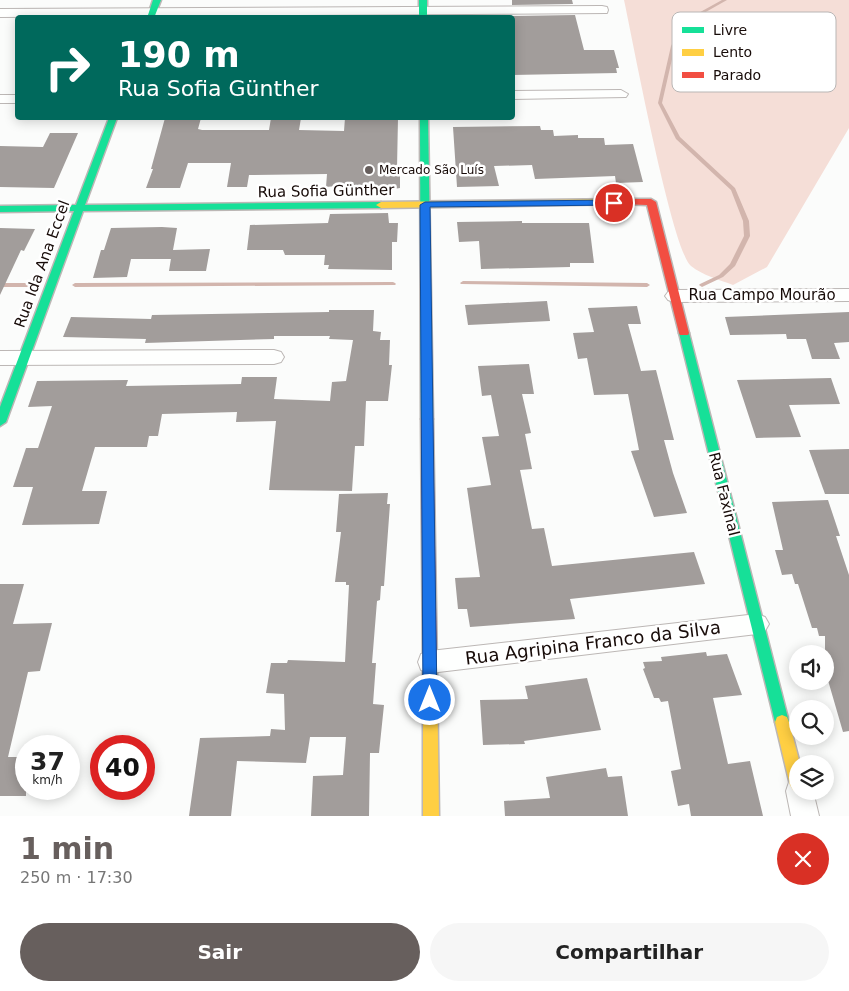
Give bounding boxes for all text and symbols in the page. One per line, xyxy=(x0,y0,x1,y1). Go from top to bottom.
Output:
legend xyxy=(672,12,836,92)
text: Livre xyxy=(713,22,747,38)
icon: right xyxy=(35,35,100,100)
text: 190 m xyxy=(118,35,240,75)
text: Lento xyxy=(713,44,752,60)
text: Parado xyxy=(713,67,761,83)
text: Rua Sofia Günther xyxy=(118,76,319,101)
place label: Mercado São Luís xyxy=(379,163,484,177)
marker: Mercado São Luís xyxy=(363,164,375,176)
street label: Rua Sofia Günther xyxy=(257,181,395,201)
pin xyxy=(593,182,635,224)
icon: arrive xyxy=(600,189,628,217)
street label: Rua Ida Ana Eccel xyxy=(11,198,73,330)
street label: Rua Campo Mourão xyxy=(688,286,836,304)
street label: Rua Faxinal xyxy=(705,450,743,538)
street label: Rua Agripina Franco da Silva xyxy=(464,616,722,669)
map controls xyxy=(789,645,834,800)
button: sound xyxy=(789,645,834,690)
position arrow xyxy=(403,673,455,725)
button: search xyxy=(789,700,834,745)
speed limit sign: 40 xyxy=(90,735,155,800)
text: 37 xyxy=(30,747,65,776)
button: layers xyxy=(789,755,834,800)
text: km/h xyxy=(32,773,63,787)
text: 1 min xyxy=(20,831,114,866)
button: close xyxy=(777,833,829,885)
text: 250 m · 17:30 xyxy=(20,868,133,887)
button: Sair xyxy=(20,923,420,981)
button: Compartilhar xyxy=(430,923,829,981)

